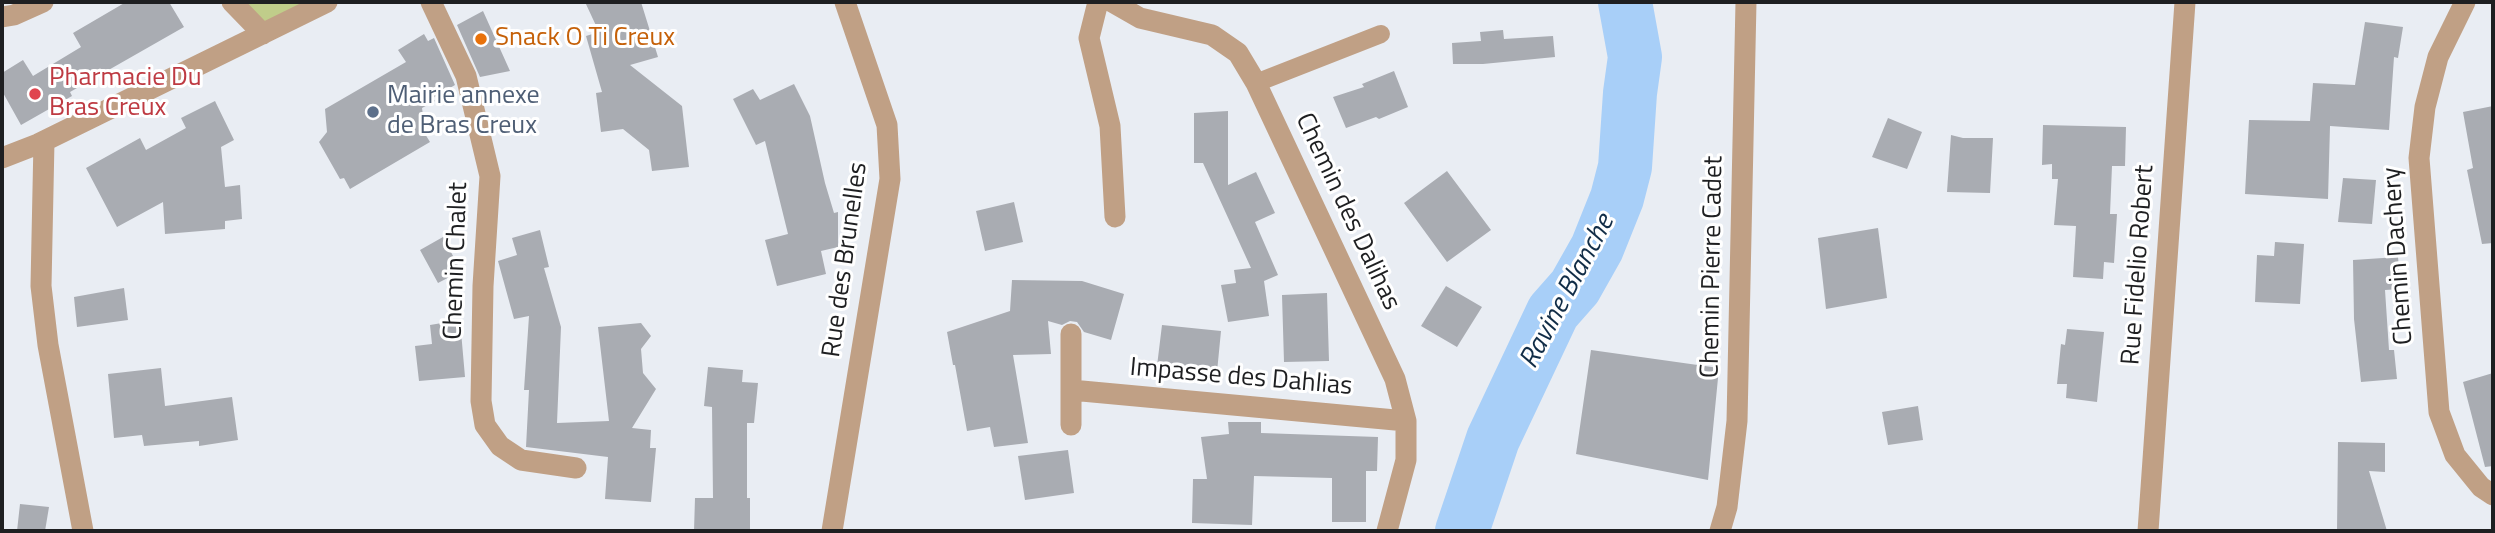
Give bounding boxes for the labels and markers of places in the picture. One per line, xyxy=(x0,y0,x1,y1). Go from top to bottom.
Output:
place label: Snack O Ti Creux xyxy=(495,23,675,55)
marker: Snack O Ti Creux xyxy=(473,31,489,47)
place label: Pharmacie Du Bras Creux xyxy=(49,63,202,124)
place label: Mairie annexe de Bras Creux xyxy=(387,81,540,142)
marker: Pharmacie Du Bras Creux xyxy=(27,86,43,102)
marker: Mairie annexe de Bras Creux xyxy=(365,104,381,120)

